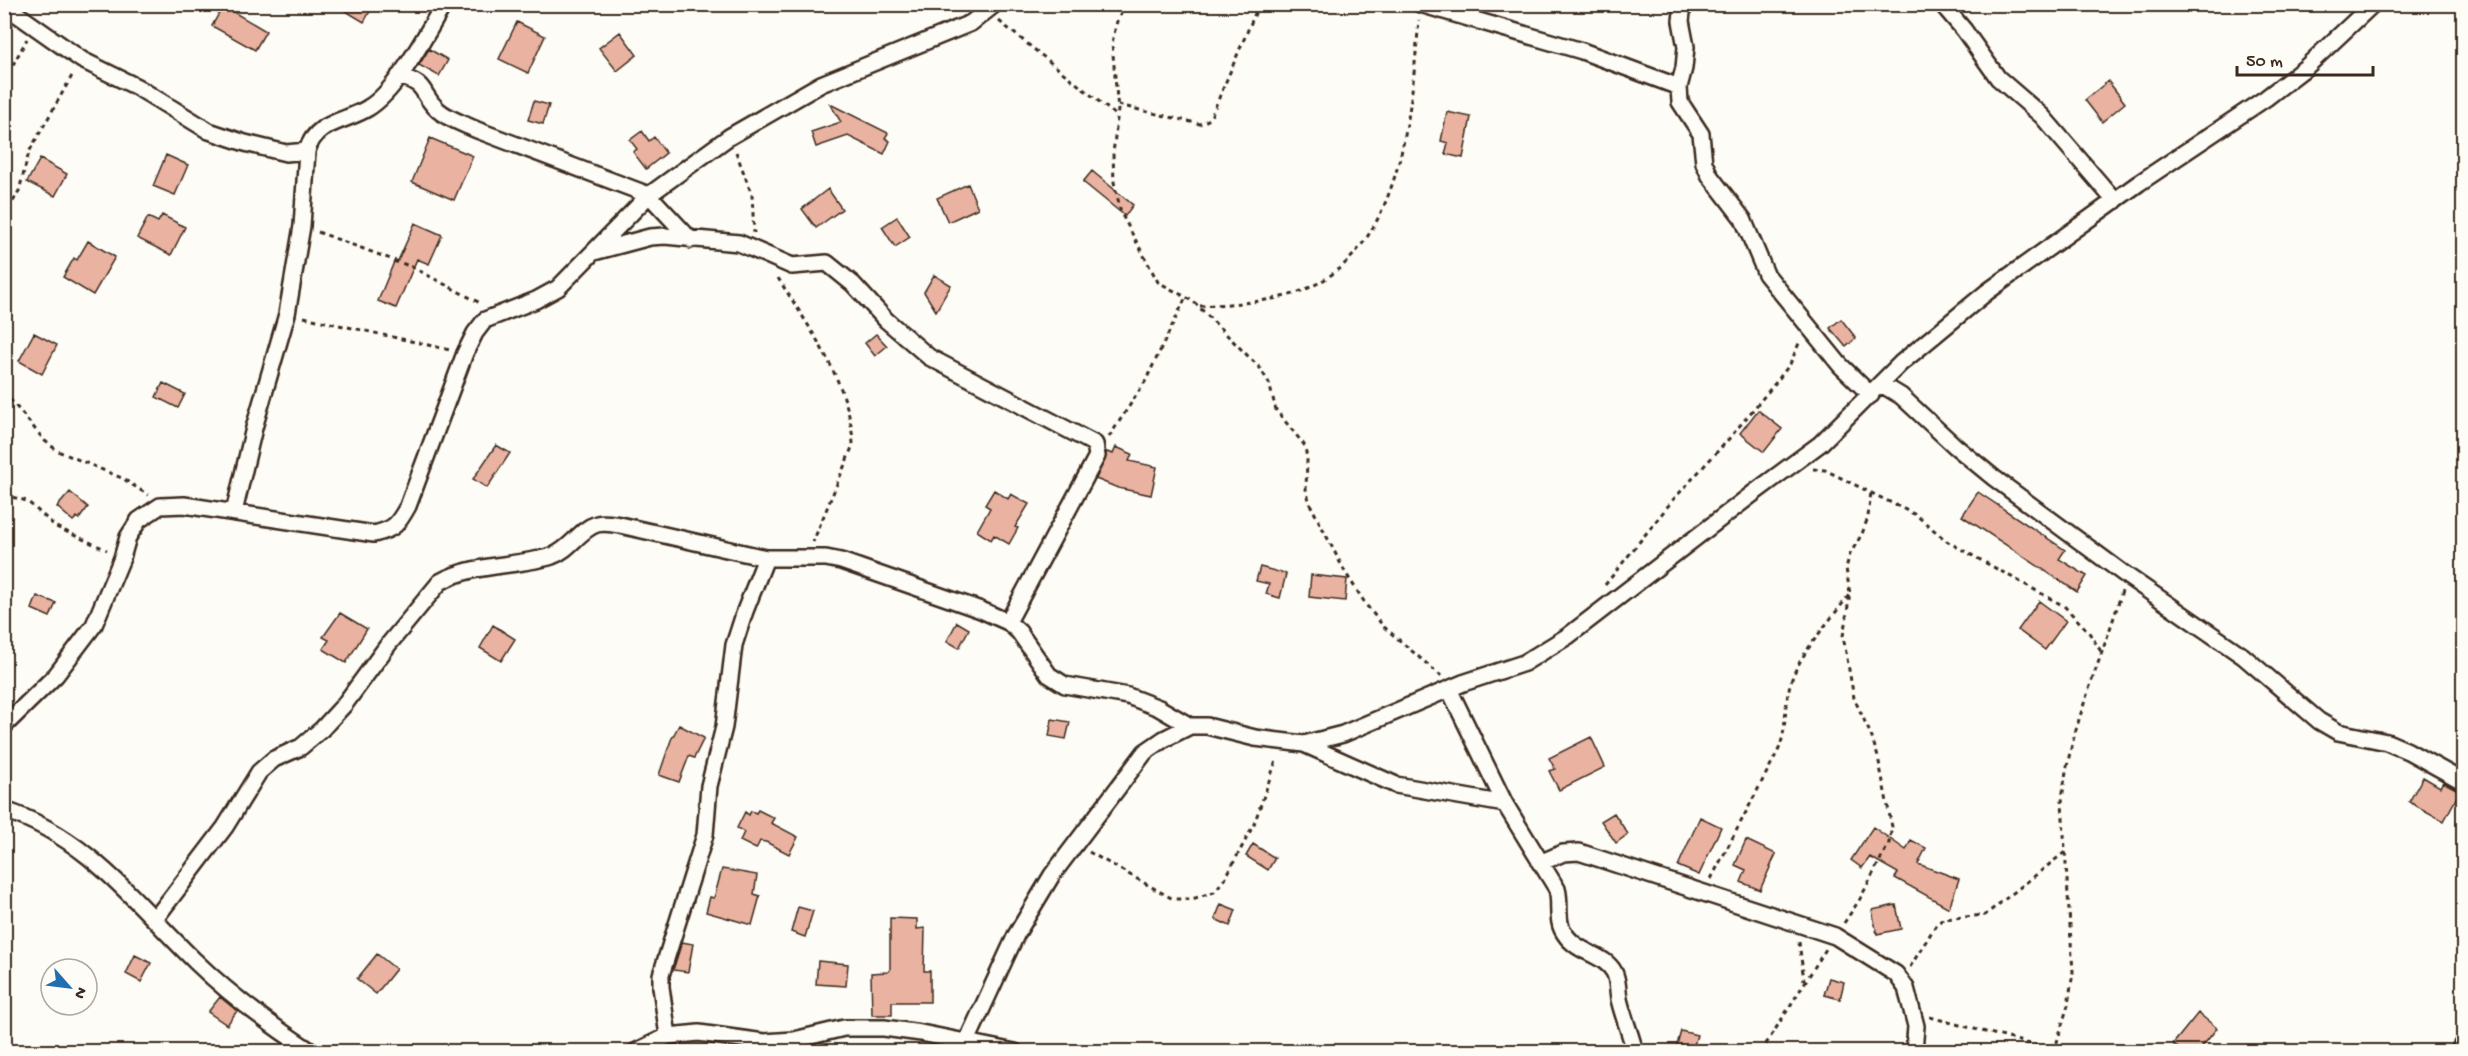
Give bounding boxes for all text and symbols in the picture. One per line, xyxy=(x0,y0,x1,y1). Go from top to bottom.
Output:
scale bar xyxy=(2237,39,2374,77)
text: 50 m xyxy=(2246,52,2283,73)
north arrow xyxy=(39,957,99,1017)
text: N xyxy=(68,983,90,1002)

